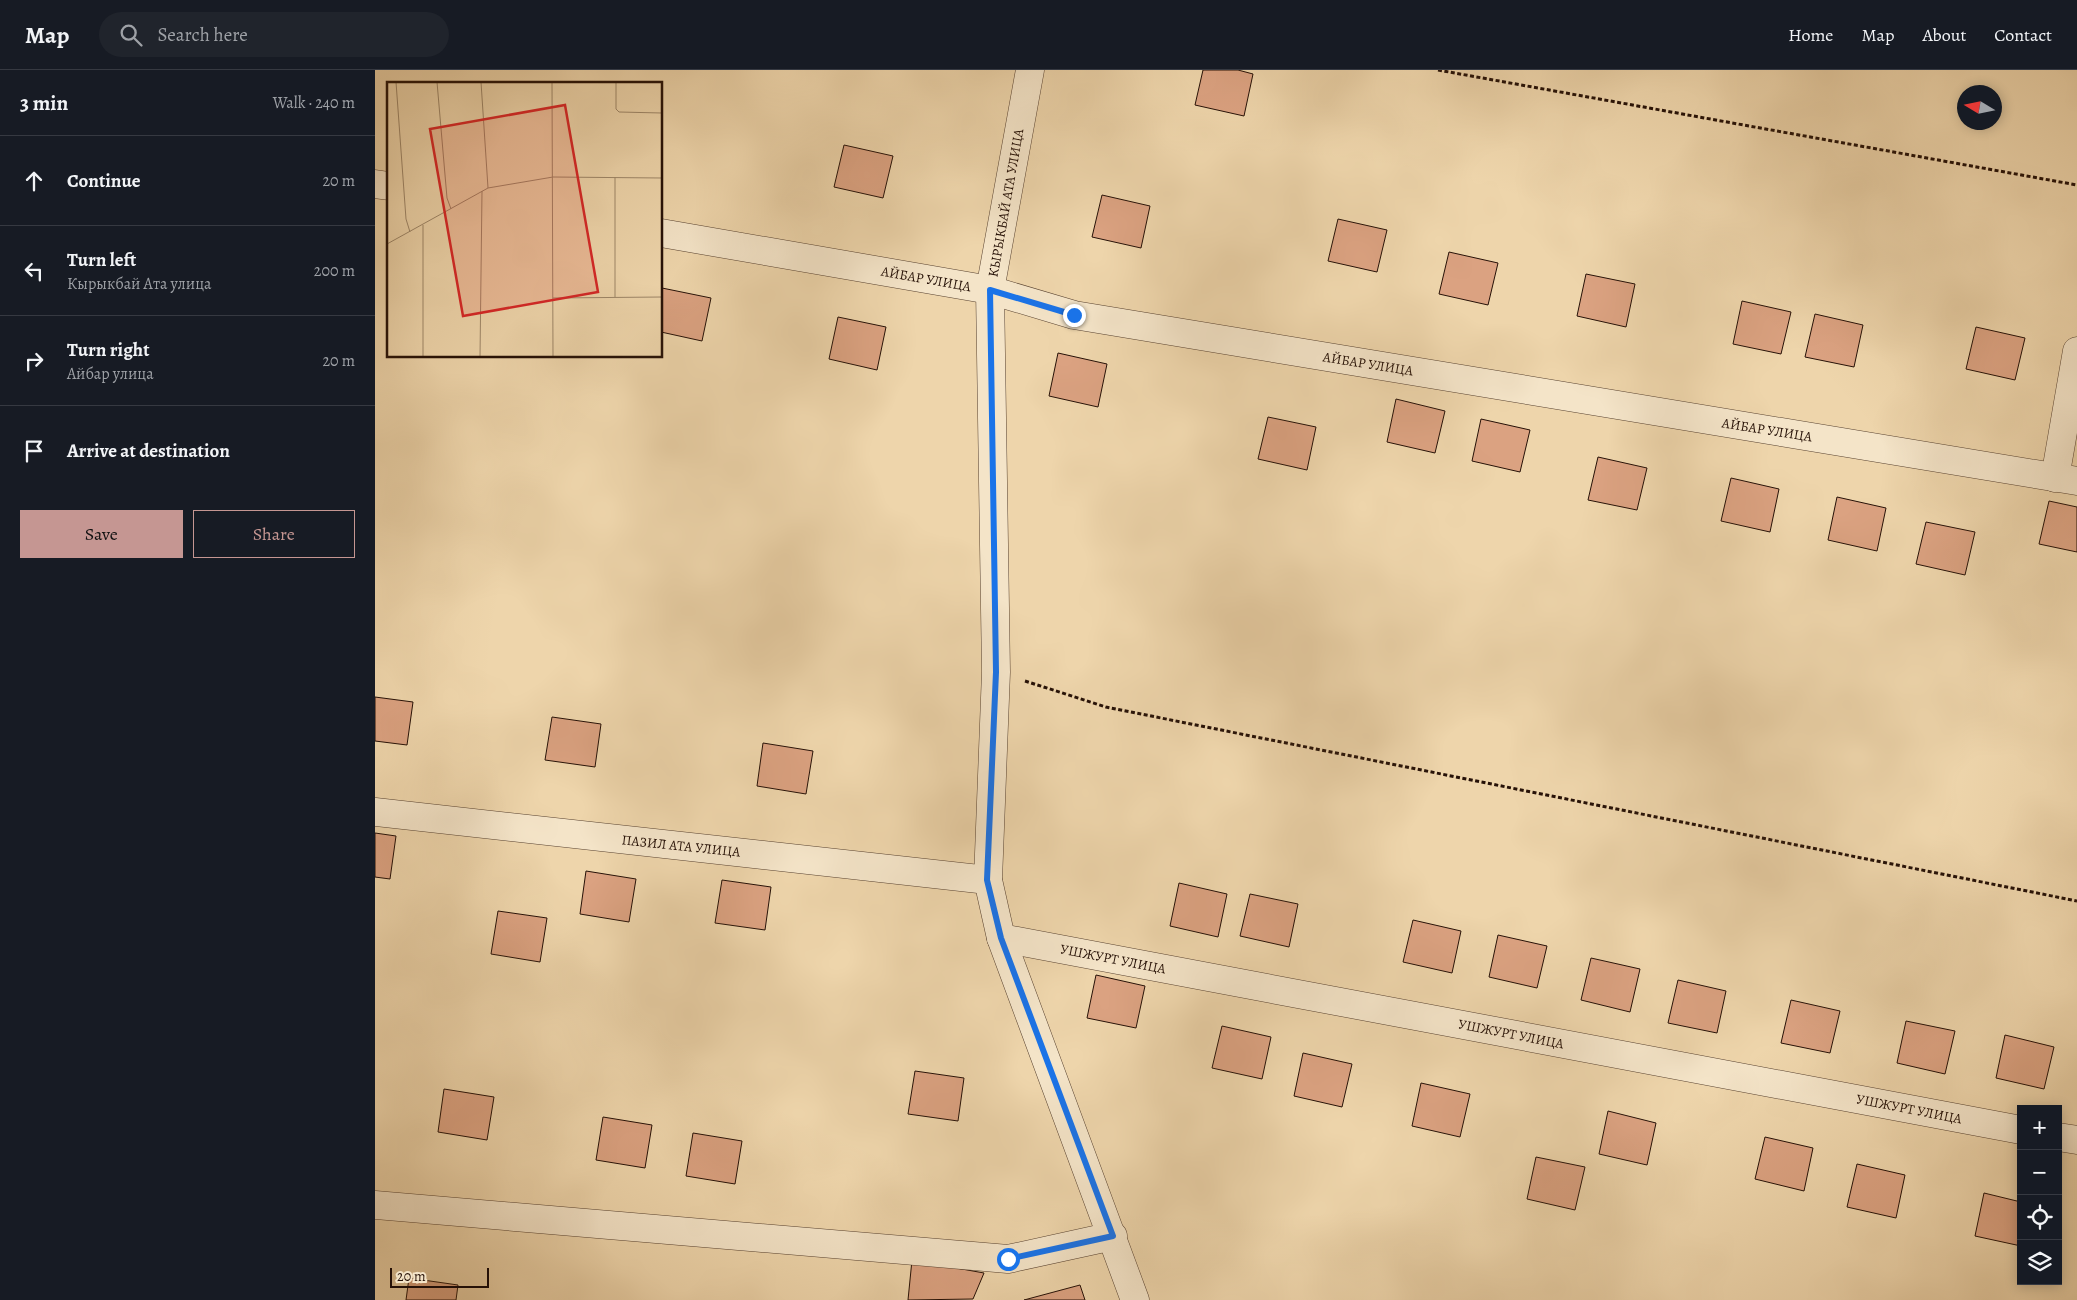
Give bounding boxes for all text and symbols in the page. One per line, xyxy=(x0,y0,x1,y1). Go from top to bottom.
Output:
search box xyxy=(99,12,449,57)
text: Map xyxy=(25,19,69,51)
icon: search xyxy=(117,21,145,49)
text: Search here xyxy=(157,22,248,48)
text: Home xyxy=(1788,23,1833,47)
text: Map xyxy=(1861,23,1894,47)
text: About xyxy=(1922,23,1966,47)
text: Contact xyxy=(1994,23,2052,47)
inset map xyxy=(387,82,663,358)
north arrow xyxy=(1957,85,2002,130)
text: 3 min xyxy=(20,89,68,117)
text: Walk · 240 m xyxy=(273,92,355,114)
street label: КЫРЫКБАЙ АТА УЛИЦА xyxy=(984,126,1029,279)
icon: ahead xyxy=(20,167,48,195)
text: Continue xyxy=(67,168,141,194)
text: 20 m xyxy=(322,170,355,192)
text: Turn left xyxy=(67,247,136,273)
icon: left xyxy=(20,257,48,285)
text: 200 m xyxy=(314,260,355,282)
street label: АЙБАР УЛИЦА xyxy=(879,262,973,296)
text: Кырыкбай Ата улица xyxy=(67,273,211,295)
route end xyxy=(1063,304,1086,327)
text: Turn right xyxy=(67,337,149,363)
icon: right xyxy=(20,347,48,375)
street label: АЙБАР УЛИЦА xyxy=(1321,347,1415,381)
text: 20 m xyxy=(322,350,355,372)
text: Айбар улица xyxy=(67,363,154,385)
street label: АЙБАР УЛИЦА xyxy=(1720,413,1814,447)
icon: arrive xyxy=(20,437,48,465)
text: Arrive at destination xyxy=(67,438,230,464)
button: Save xyxy=(20,510,183,558)
button: Share xyxy=(193,510,355,558)
street label: ПАЗИЛ АТА УЛИЦА xyxy=(621,830,742,862)
street label: УШЖУРТ УЛИЦА xyxy=(1059,939,1168,979)
street label: УШЖУРТ УЛИЦА xyxy=(1457,1014,1566,1054)
street label: УШЖУРТ УЛИЦА xyxy=(1855,1089,1964,1129)
map controls xyxy=(2017,1105,2062,1285)
button: + xyxy=(2017,1105,2062,1150)
button: − xyxy=(2017,1150,2062,1195)
button: locate xyxy=(2017,1195,2062,1240)
button: layers xyxy=(2017,1240,2062,1285)
route start xyxy=(997,1248,1020,1271)
scale bar xyxy=(390,1265,489,1288)
text: 20 m xyxy=(397,1267,426,1286)

